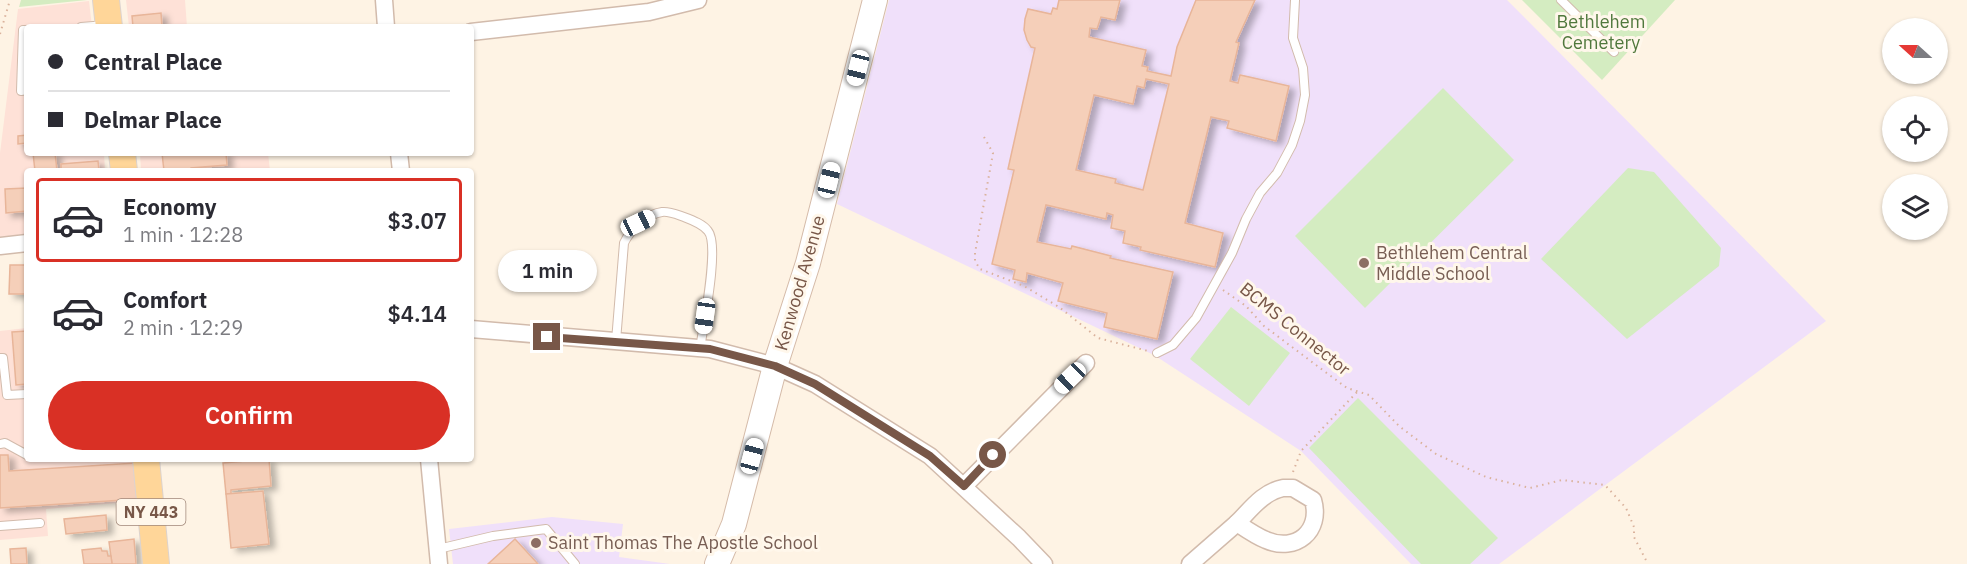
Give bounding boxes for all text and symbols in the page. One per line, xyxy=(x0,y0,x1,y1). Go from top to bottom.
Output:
park label: Bethlehem Cemetery xyxy=(1557,10,1645,54)
north arrow xyxy=(1882,18,1948,84)
map controls xyxy=(1882,18,1948,240)
text: Central Place xyxy=(84,47,222,76)
car xyxy=(845,48,871,88)
button: locate xyxy=(1882,96,1948,162)
text: Delmar Place xyxy=(84,105,222,134)
car xyxy=(816,160,842,200)
button: layers xyxy=(1882,174,1948,240)
text: Economy xyxy=(123,192,217,221)
icon: car xyxy=(51,193,105,247)
text: $3.07 xyxy=(388,206,447,235)
car xyxy=(618,207,658,239)
street label: Kenwood Avenue xyxy=(769,212,830,353)
text: 1 min · 12:28 xyxy=(123,221,243,248)
place label: Bethlehem Central Middle School xyxy=(1376,241,1528,285)
callout: 1 min xyxy=(498,250,596,292)
marker: Bethlehem Central Middle School xyxy=(1357,256,1371,270)
text: 1 min xyxy=(522,257,573,284)
street label: BCMS Connector xyxy=(1235,277,1356,381)
text: Comfort xyxy=(123,285,207,314)
icon: car xyxy=(51,286,105,340)
car xyxy=(694,297,716,335)
text: $4.14 xyxy=(388,299,447,328)
text: 2 min · 12:29 xyxy=(123,314,243,341)
route end xyxy=(533,323,560,350)
car xyxy=(1051,359,1089,397)
button: Confirm xyxy=(48,381,450,450)
car xyxy=(739,436,765,476)
route start xyxy=(979,441,1006,468)
road number: NY 443 xyxy=(116,499,186,525)
place label: Saint Thomas The Apostle School xyxy=(548,531,818,554)
marker: Saint Thomas The Apostle School xyxy=(529,536,543,550)

